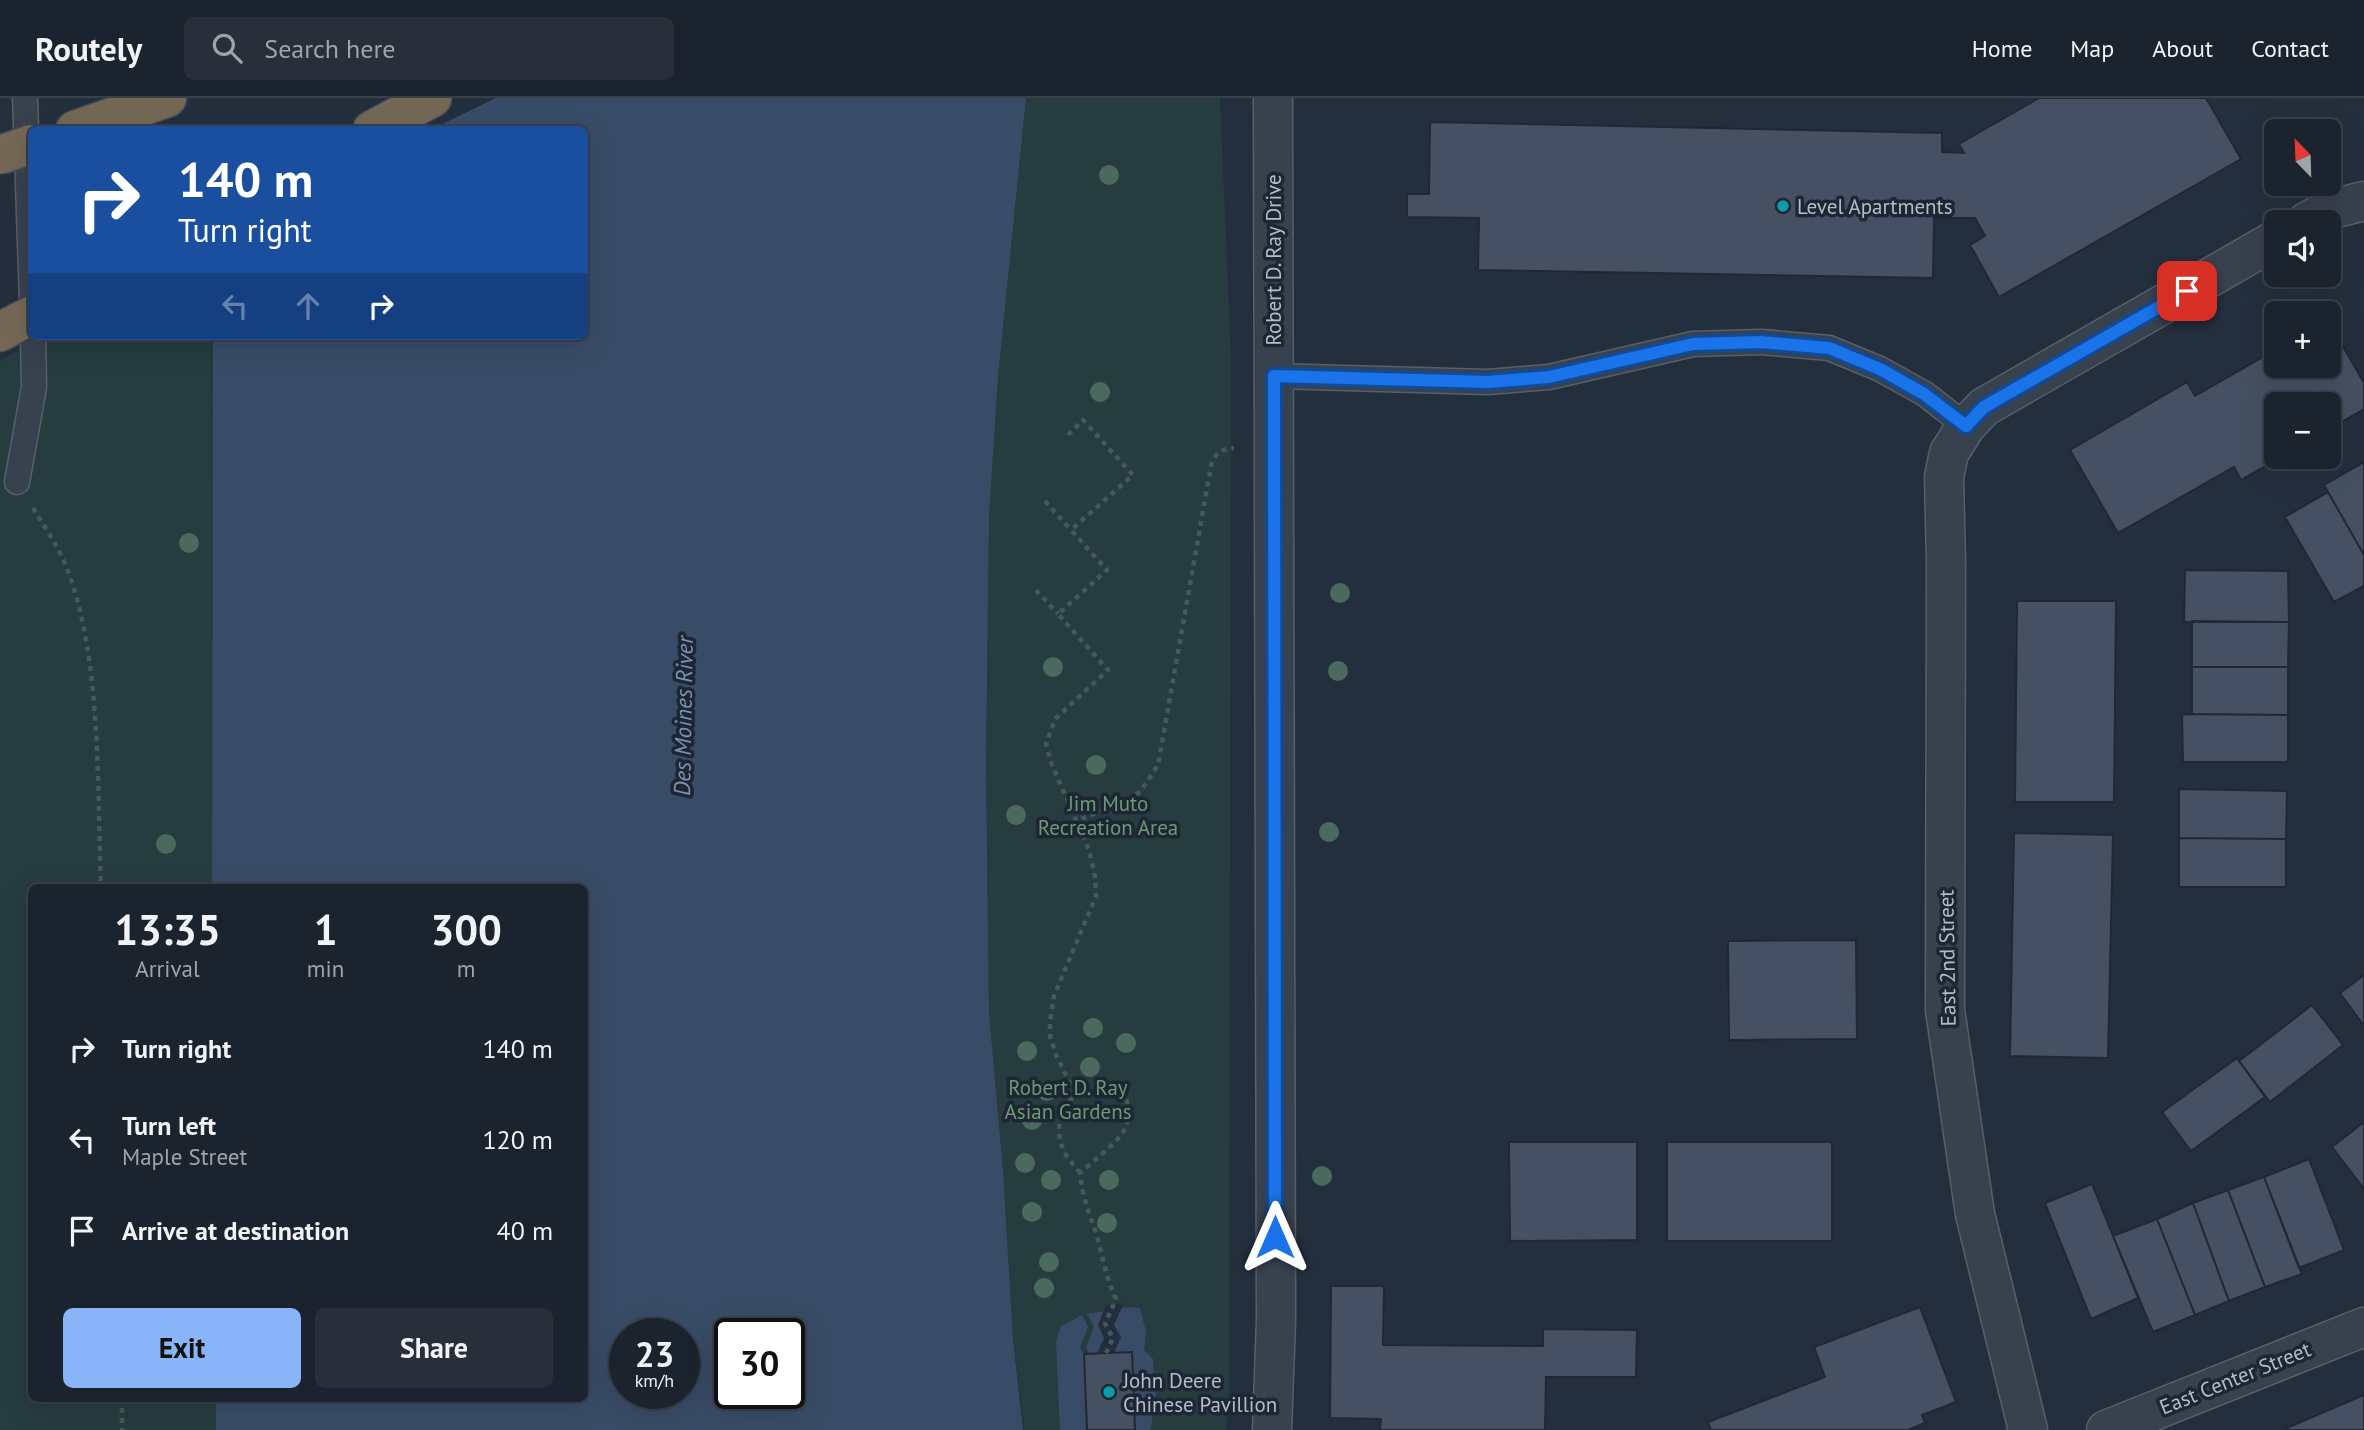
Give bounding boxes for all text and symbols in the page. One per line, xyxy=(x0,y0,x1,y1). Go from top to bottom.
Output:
search box xyxy=(184,17,674,80)
text: Routely xyxy=(35,27,142,70)
icon: search xyxy=(208,29,246,67)
text: Search here xyxy=(264,32,395,65)
text: Home xyxy=(1972,33,2032,64)
text: Map xyxy=(2070,33,2114,64)
text: About xyxy=(2152,33,2213,64)
text: Contact xyxy=(2251,33,2329,64)
north arrow xyxy=(2264,119,2342,196)
map controls xyxy=(2264,119,2341,469)
text: 140 m xyxy=(178,147,313,211)
icon: right xyxy=(63,154,154,245)
street label: Robert D. Ray Drive xyxy=(1260,174,1287,346)
place label: Level Apartments xyxy=(1797,193,1953,220)
marker: Level Apartments xyxy=(1775,198,1791,214)
text: Turn right xyxy=(178,209,312,251)
button: sound xyxy=(2264,210,2341,287)
pin xyxy=(2157,261,2217,321)
icon: arrive xyxy=(2168,272,2206,310)
icon: left xyxy=(216,287,254,325)
icon: ahead xyxy=(289,287,327,325)
icon: right xyxy=(362,287,400,325)
button: + xyxy=(2264,301,2341,378)
button: − xyxy=(2264,392,2341,469)
water label: Des Moines River xyxy=(667,634,699,796)
park label: Jim Muto Recreation Area xyxy=(1038,790,1178,841)
street label: East 2nd Street xyxy=(1932,889,1962,1027)
text: 13:35 xyxy=(114,902,221,957)
text: 1 xyxy=(314,902,337,957)
text: 300 xyxy=(430,902,502,957)
text: Arrival xyxy=(135,954,200,983)
text: min xyxy=(307,954,344,983)
text: m xyxy=(457,954,475,983)
icon: right xyxy=(63,1030,101,1068)
text: Turn right xyxy=(122,1032,231,1065)
text: 140 m xyxy=(482,1032,553,1065)
park label: Robert D. Ray Asian Gardens xyxy=(1005,1074,1131,1125)
text: Turn left xyxy=(122,1109,216,1142)
icon: left xyxy=(63,1121,101,1159)
text: 120 m xyxy=(482,1123,553,1156)
text: Maple Street xyxy=(122,1142,247,1171)
position arrow xyxy=(1238,1200,1312,1274)
icon: arrive xyxy=(63,1212,101,1250)
text: Arrive at destination xyxy=(122,1214,349,1247)
text: 40 m xyxy=(497,1214,553,1247)
button: Exit xyxy=(63,1308,301,1388)
button: Share xyxy=(315,1308,553,1388)
speed limit sign: 30 xyxy=(714,1318,805,1409)
text: 23 xyxy=(635,1331,674,1377)
street label: East Center Street xyxy=(2155,1335,2315,1421)
place label: John Deere Chinese Pavillion xyxy=(1122,1367,1277,1418)
text: km/h xyxy=(635,1369,674,1392)
marker: John Deere Chinese Pavillion xyxy=(1101,1384,1117,1400)

